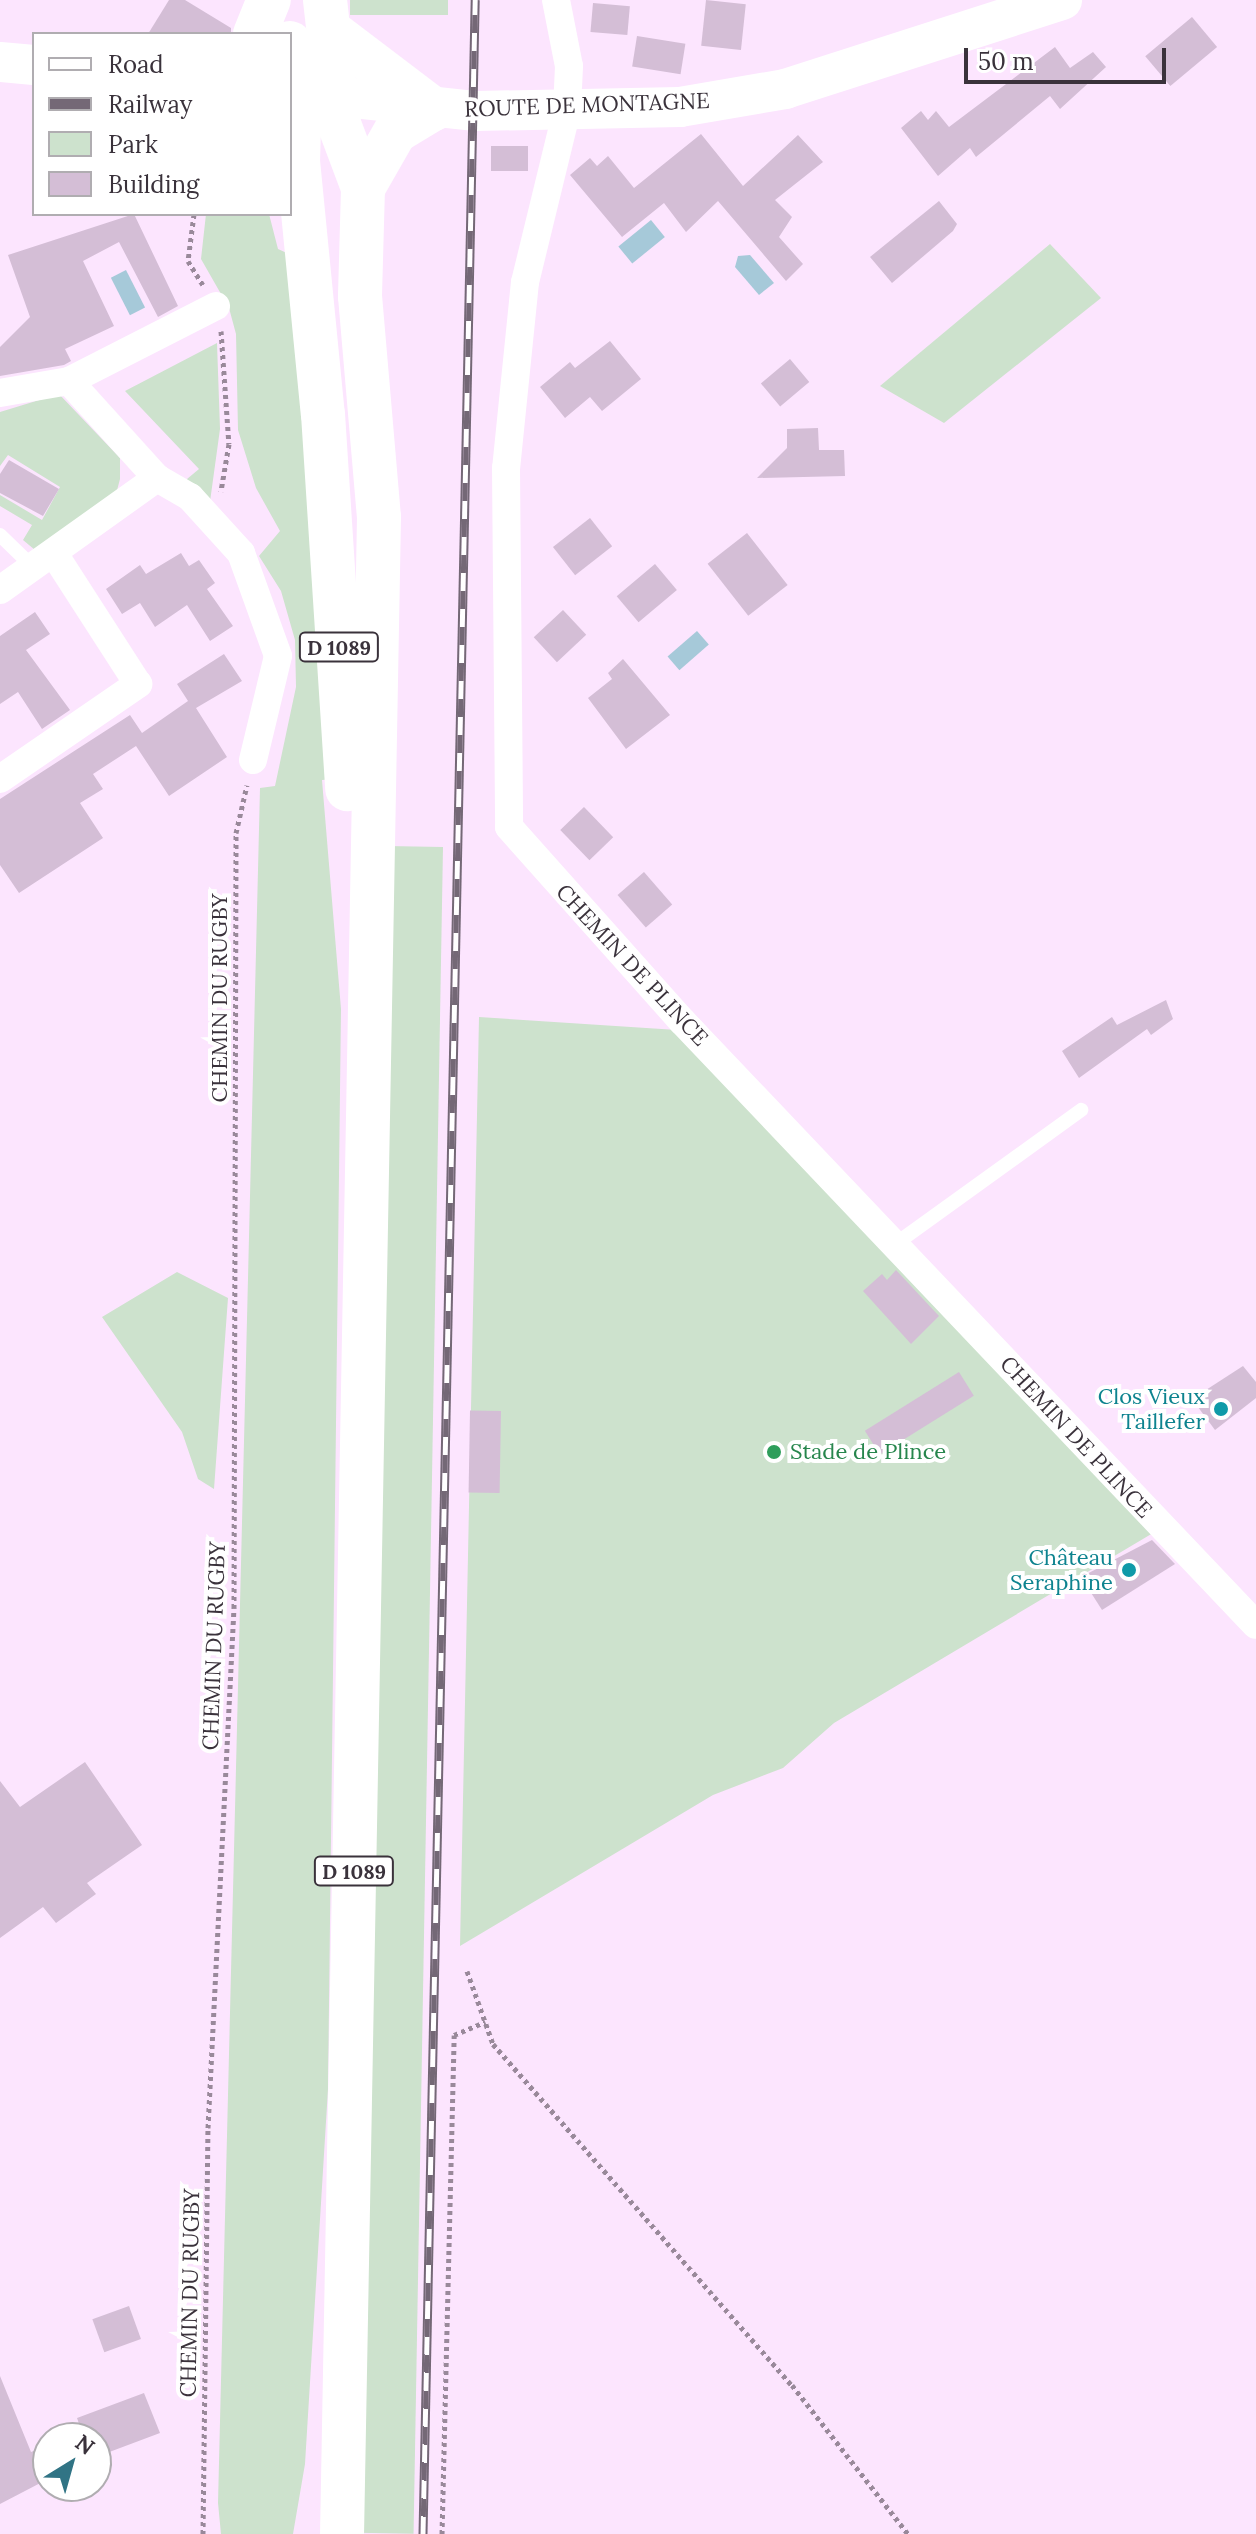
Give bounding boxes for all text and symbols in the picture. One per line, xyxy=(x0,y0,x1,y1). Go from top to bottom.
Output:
legend xyxy=(32,32,292,216)
scale bar xyxy=(968,32,1170,82)
text: 50 m xyxy=(978,46,1034,77)
text: Road xyxy=(108,49,164,80)
street label: ROUTE DE MONTAGNE xyxy=(464,88,710,122)
text: Railway xyxy=(108,89,192,120)
text: Park xyxy=(108,129,158,160)
text: Building xyxy=(108,169,199,200)
road number: D 1089 xyxy=(297,631,381,663)
street label: CHEMIN DE PLINCE xyxy=(550,879,714,1051)
street label: CHEMIN DU RUGBY xyxy=(207,894,233,1102)
street label: CHEMIN DE PLINCE xyxy=(994,1351,1158,1523)
place label: Clos Vieux Taillefer xyxy=(1098,1383,1205,1434)
marker: Clos Vieux Taillefer xyxy=(1212,1400,1230,1418)
place label: Stade de Plince xyxy=(790,1439,946,1465)
marker: Stade de Plince xyxy=(765,1443,783,1461)
street label: CHEMIN DU RUGBY xyxy=(197,1541,231,1751)
place label: Château Seraphine xyxy=(1010,1544,1113,1596)
marker: Château Seraphine xyxy=(1120,1561,1138,1579)
road number: D 1089 xyxy=(312,1855,396,1887)
street label: CHEMIN DU RUGBY xyxy=(175,2188,205,2398)
north arrow xyxy=(32,2422,112,2502)
text: N xyxy=(70,2428,100,2461)

